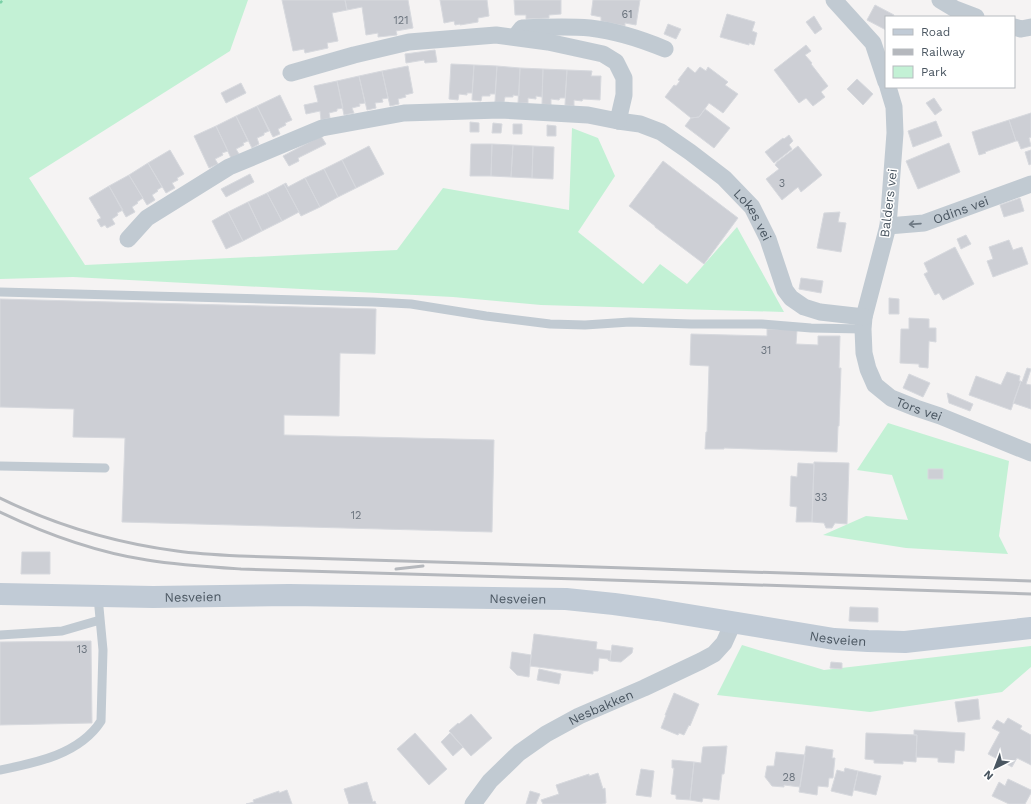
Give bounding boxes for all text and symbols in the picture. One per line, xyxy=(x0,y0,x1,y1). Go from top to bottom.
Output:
house number: 61 xyxy=(622,8,632,21)
house number: 121 xyxy=(394,14,409,27)
legend xyxy=(885,16,1015,88)
text: Road xyxy=(921,25,950,39)
text: Railway xyxy=(921,45,966,59)
text: Park xyxy=(921,65,947,79)
street label: Balders vei xyxy=(877,168,900,238)
house number: 3 xyxy=(779,177,785,190)
street label: Lokes vei xyxy=(731,186,775,243)
street label: Odins vei xyxy=(931,193,991,227)
one-way arrow xyxy=(909,220,922,227)
house number: 31 xyxy=(761,344,771,357)
street label: Tors vei xyxy=(894,394,944,424)
house number: 33 xyxy=(815,491,827,504)
house number: 12 xyxy=(351,509,361,522)
street label: Nesveien xyxy=(164,589,222,605)
street label: Nesveien xyxy=(489,591,547,607)
street label: Nesveien xyxy=(808,628,867,649)
house number: 13 xyxy=(77,643,87,656)
street label: Nesbakken xyxy=(566,687,636,728)
north arrow xyxy=(975,748,1015,788)
text: N xyxy=(981,768,996,783)
house number: 28 xyxy=(782,771,796,784)

